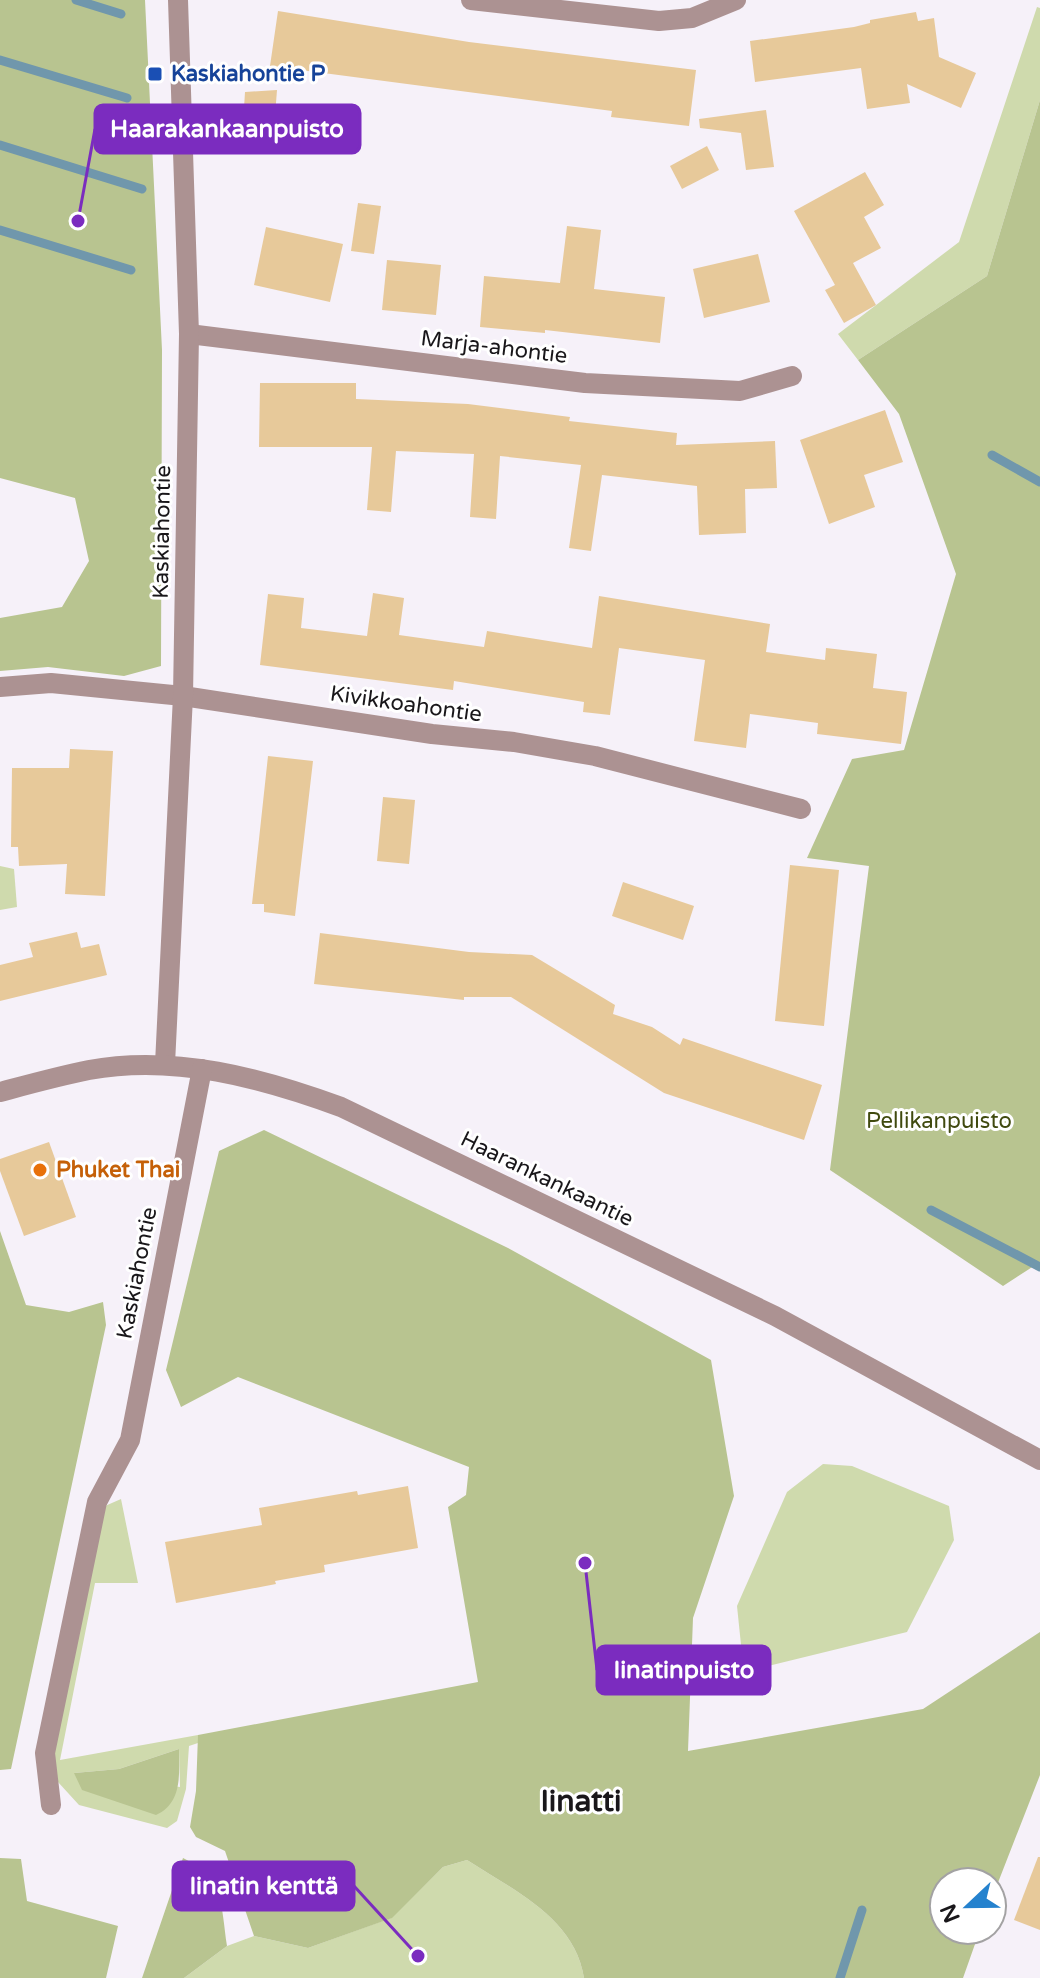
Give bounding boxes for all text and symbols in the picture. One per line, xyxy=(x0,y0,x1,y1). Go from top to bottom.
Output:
place label: Kaskiahontie P xyxy=(171,61,325,87)
marker: Kaskiahontie P xyxy=(146,65,164,83)
callout: Haarakankaanpuisto xyxy=(95,105,360,153)
text: Haarakankaanpuisto xyxy=(110,115,344,144)
street label: Marja-ahontie xyxy=(419,325,569,369)
street label: Kaskiahontie xyxy=(148,465,176,599)
street label: Kivikkoahontie xyxy=(328,680,484,728)
park label: Pellikanpuisto xyxy=(866,1108,1012,1134)
street label: Haarankankaantie xyxy=(456,1126,638,1232)
place label: Phuket Thai xyxy=(56,1157,180,1183)
marker: Phuket Thai xyxy=(31,1161,49,1179)
street label: Kaskiahontie xyxy=(111,1205,163,1341)
callout: Iinatinpuisto xyxy=(597,1646,770,1694)
text: Iinatinpuisto xyxy=(614,1656,754,1685)
district label: Iinatti xyxy=(541,1783,621,1820)
callout: Iinatin kenttä xyxy=(173,1862,354,1910)
north arrow xyxy=(928,1866,1008,1946)
text: Iinatin kenttä xyxy=(190,1872,339,1901)
text: N xyxy=(935,1900,966,1926)

